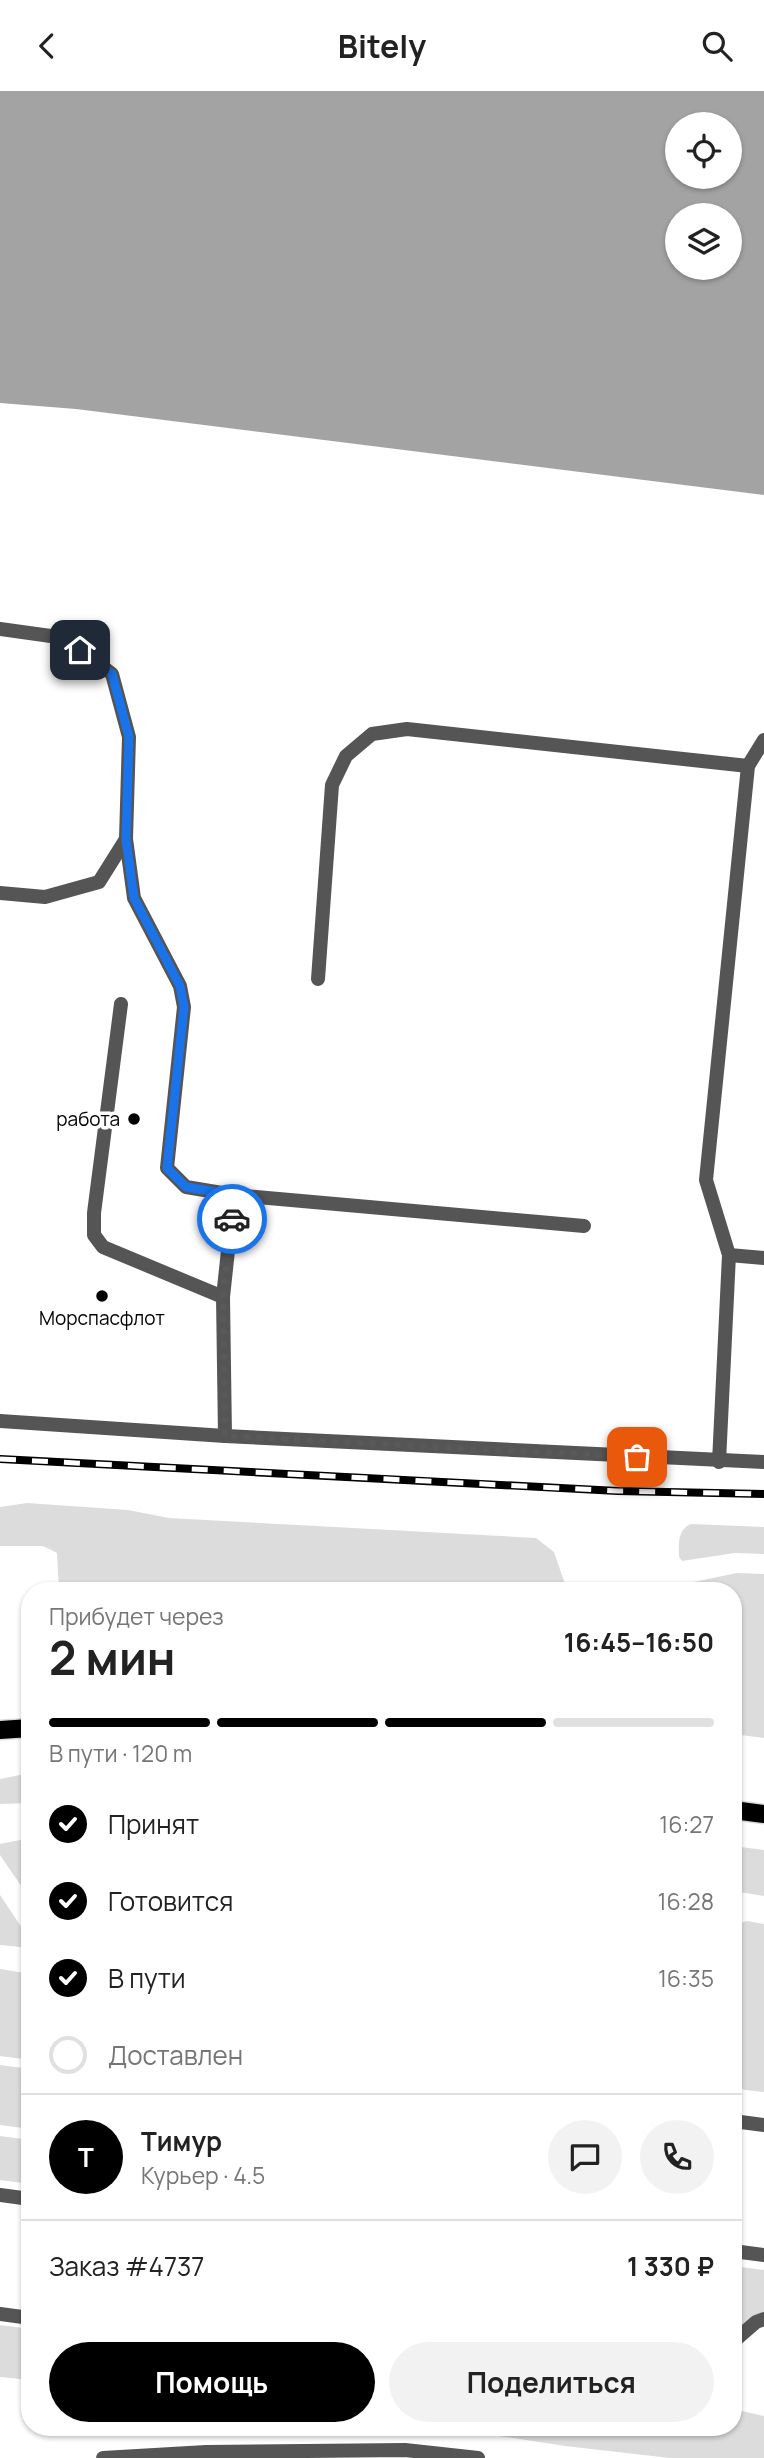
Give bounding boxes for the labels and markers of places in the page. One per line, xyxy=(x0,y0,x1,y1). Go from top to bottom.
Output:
pin xyxy=(50,620,110,680)
place label: работа xyxy=(56,1106,120,1132)
marker: работа xyxy=(126,1111,142,1127)
marker: Морспасфлот xyxy=(94,1288,110,1304)
place label: Морспасфлот xyxy=(39,1305,165,1331)
pin xyxy=(607,1427,667,1487)

